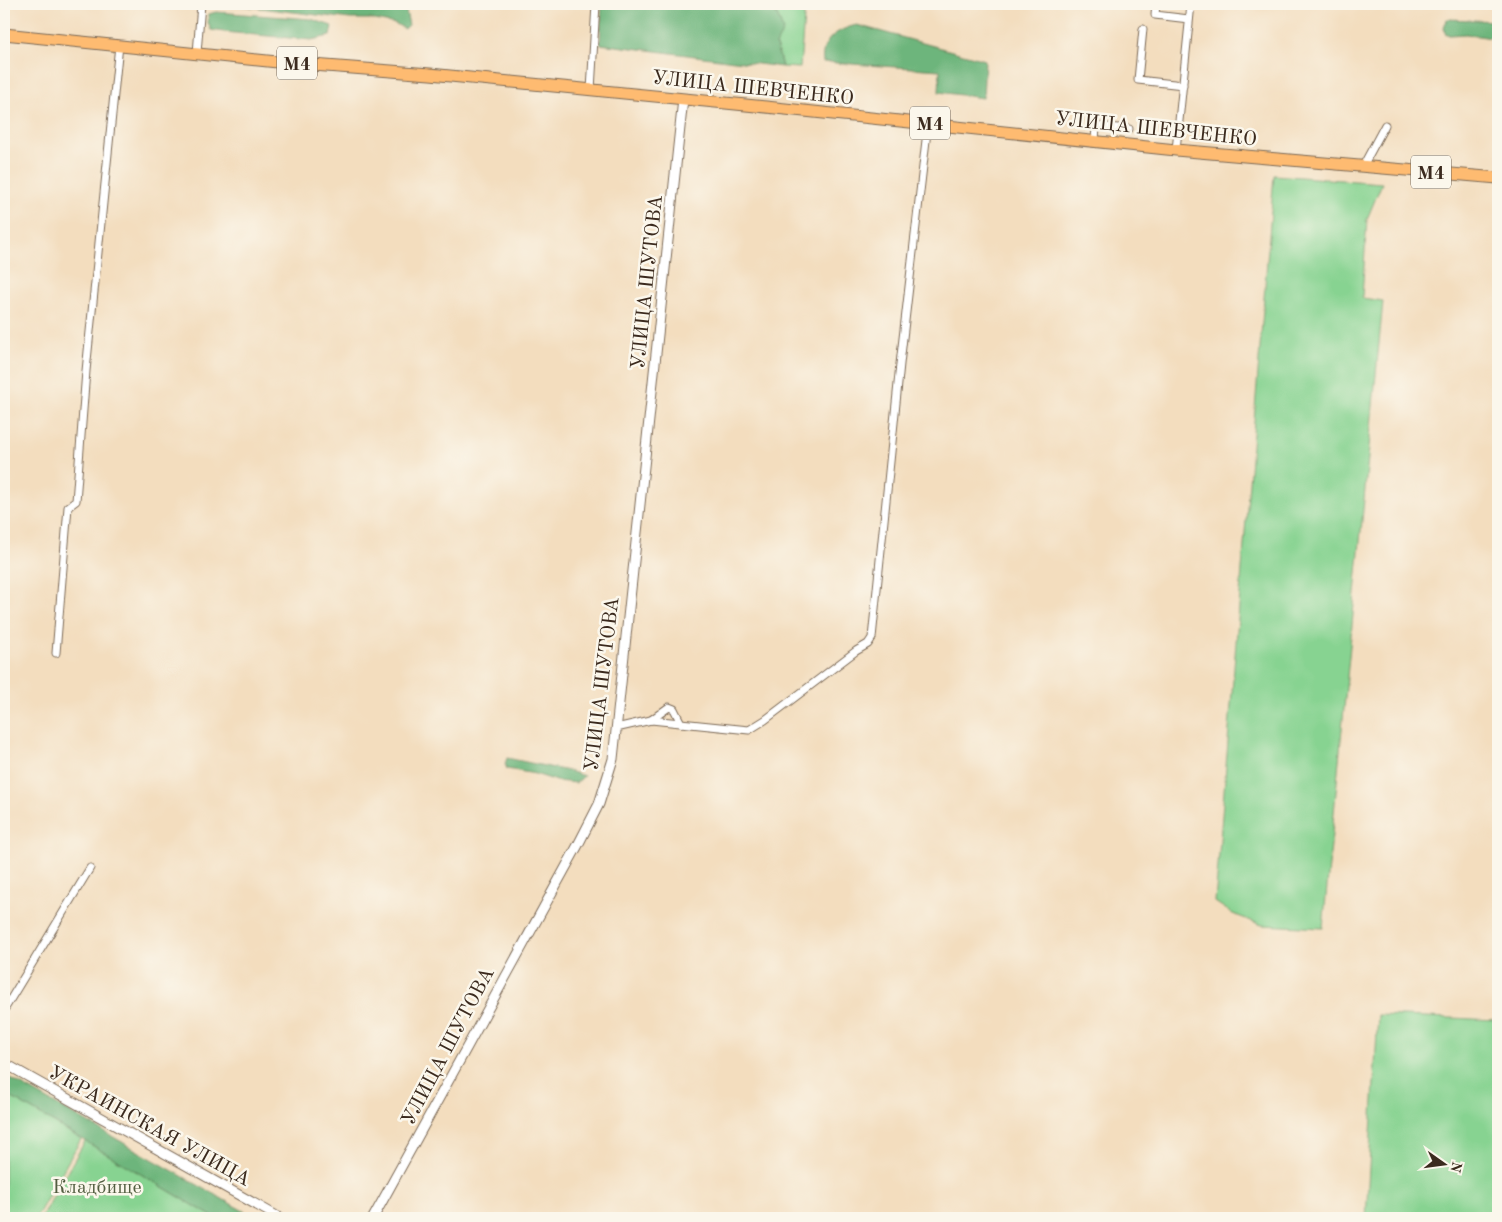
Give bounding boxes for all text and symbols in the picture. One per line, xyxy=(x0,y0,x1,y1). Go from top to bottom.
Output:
road number: M4 xyxy=(277,46,317,80)
street label: УЛИЦА ШЕВЧЕНКО xyxy=(651,68,855,110)
road number: M4 xyxy=(910,106,950,140)
street label: УЛИЦА ШЕВЧЕНКО xyxy=(1054,109,1258,151)
road number: M4 xyxy=(1411,156,1451,188)
street label: УЛИЦА ШУТОВА xyxy=(629,194,667,371)
street label: УЛИЦА ШУТОВА xyxy=(582,596,624,773)
street label: УЛИЦА ШУТОВА xyxy=(399,965,499,1129)
street label: УКРАИНСКАЯ УЛИЦА xyxy=(45,1063,254,1191)
north arrow xyxy=(1420,1140,1470,1190)
text: N xyxy=(1447,1160,1464,1174)
park label: Кладбище xyxy=(52,1178,142,1198)

